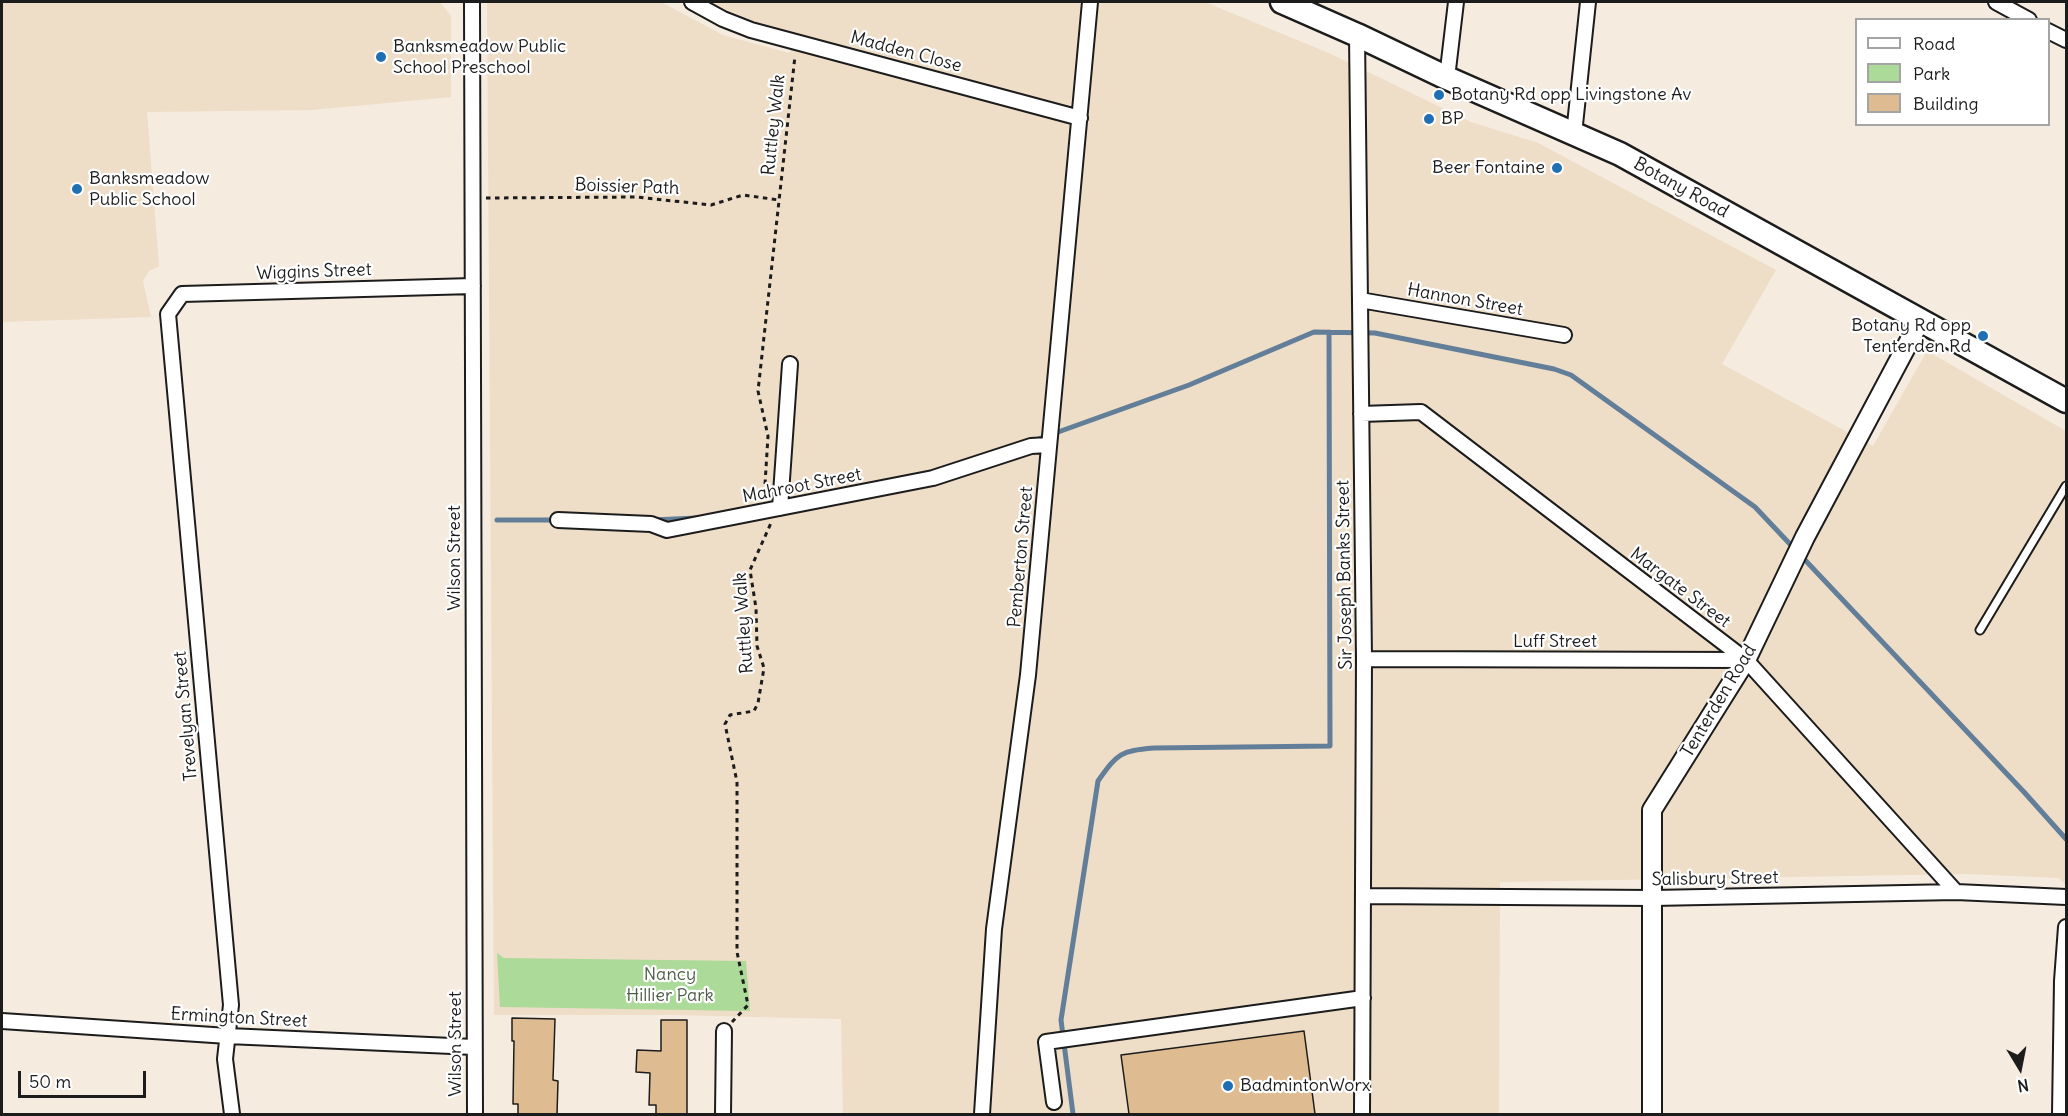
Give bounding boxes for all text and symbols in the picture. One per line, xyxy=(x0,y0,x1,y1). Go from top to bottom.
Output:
legend xyxy=(1855,18,2050,126)
street label: Madden Close xyxy=(848,27,964,77)
text: Road xyxy=(1913,32,1955,55)
place label: Banksmeadow Public School Preschool xyxy=(393,36,566,78)
marker: Banksmeadow Public School Preschool xyxy=(374,50,388,64)
text: Park xyxy=(1913,62,1950,85)
street label: Ruttley Walk xyxy=(758,73,790,177)
place label: Botany Rd opp Livingstone Av xyxy=(1451,84,1691,106)
marker: Botany Rd opp Livingstone Av xyxy=(1432,88,1446,102)
text: Building xyxy=(1913,92,1978,115)
place label: BP xyxy=(1441,108,1464,130)
marker: BP xyxy=(1422,112,1436,126)
street label: Botany Road xyxy=(1630,153,1732,223)
place label: Beer Fontaine xyxy=(1432,157,1545,179)
marker: Beer Fontaine xyxy=(1550,161,1564,175)
place label: Banksmeadow Public School xyxy=(89,168,209,210)
street label: Boissier Path xyxy=(574,174,680,200)
marker: Banksmeadow Public School xyxy=(70,182,84,196)
street label: Wiggins Street xyxy=(256,259,372,285)
street label: Hannon Street xyxy=(1406,279,1524,321)
place label: Botany Rd opp Tenterden Rd xyxy=(1851,315,1971,358)
marker: Botany Rd opp Tenterden Rd xyxy=(1976,329,1990,343)
street label: Mahroot Street xyxy=(741,464,863,508)
street label: Sir Joseph Banks Street xyxy=(1333,480,1357,670)
street label: Pemberton Street xyxy=(1004,486,1038,628)
street label: Wilson Street xyxy=(444,505,466,611)
street label: Margate Street xyxy=(1626,543,1734,633)
street label: Ruttley Walk xyxy=(730,572,758,674)
street label: Luff Street xyxy=(1513,631,1597,653)
street label: Tenterden Road xyxy=(1677,641,1761,761)
street label: Trevelyan Street xyxy=(170,650,202,782)
street label: Salisbury Street xyxy=(1651,867,1779,891)
park label: Nancy Hillier Park xyxy=(626,964,714,1006)
street label: Wilson Street xyxy=(445,991,467,1097)
street label: Ermington Street xyxy=(170,1004,308,1032)
north arrow xyxy=(1990,1038,2050,1098)
scale bar xyxy=(21,1059,148,1097)
text: 50 m xyxy=(29,1070,71,1093)
place label: BadmintonWorx xyxy=(1240,1075,1371,1097)
text: N xyxy=(2016,1075,2030,1097)
marker: BadmintonWorx xyxy=(1221,1079,1235,1093)

